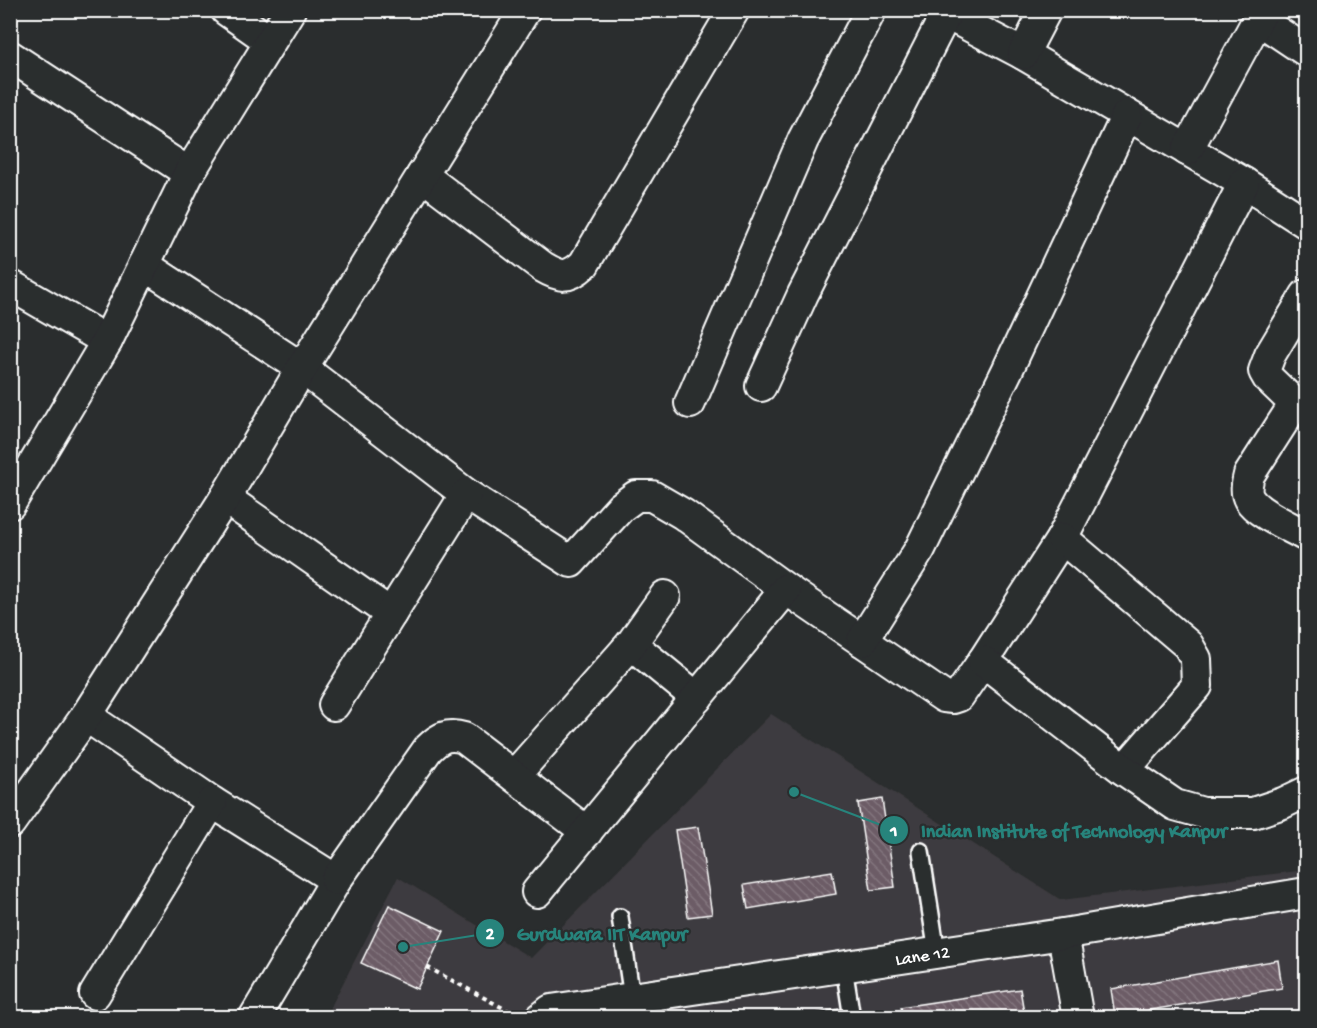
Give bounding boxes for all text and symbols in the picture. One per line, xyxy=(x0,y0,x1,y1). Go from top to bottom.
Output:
callout: Indian Institute of Technology Kanpur xyxy=(879,811,1239,849)
text: 1 xyxy=(889,822,898,843)
text: Indian Institute of Technology Kanpur xyxy=(921,822,1229,845)
callout: Gurdwara IIT Kanpur xyxy=(475,914,699,952)
text: 2 xyxy=(486,925,495,946)
text: Gurdwara IIT Kanpur xyxy=(517,925,689,948)
street label: Lane 12 xyxy=(894,943,951,972)

